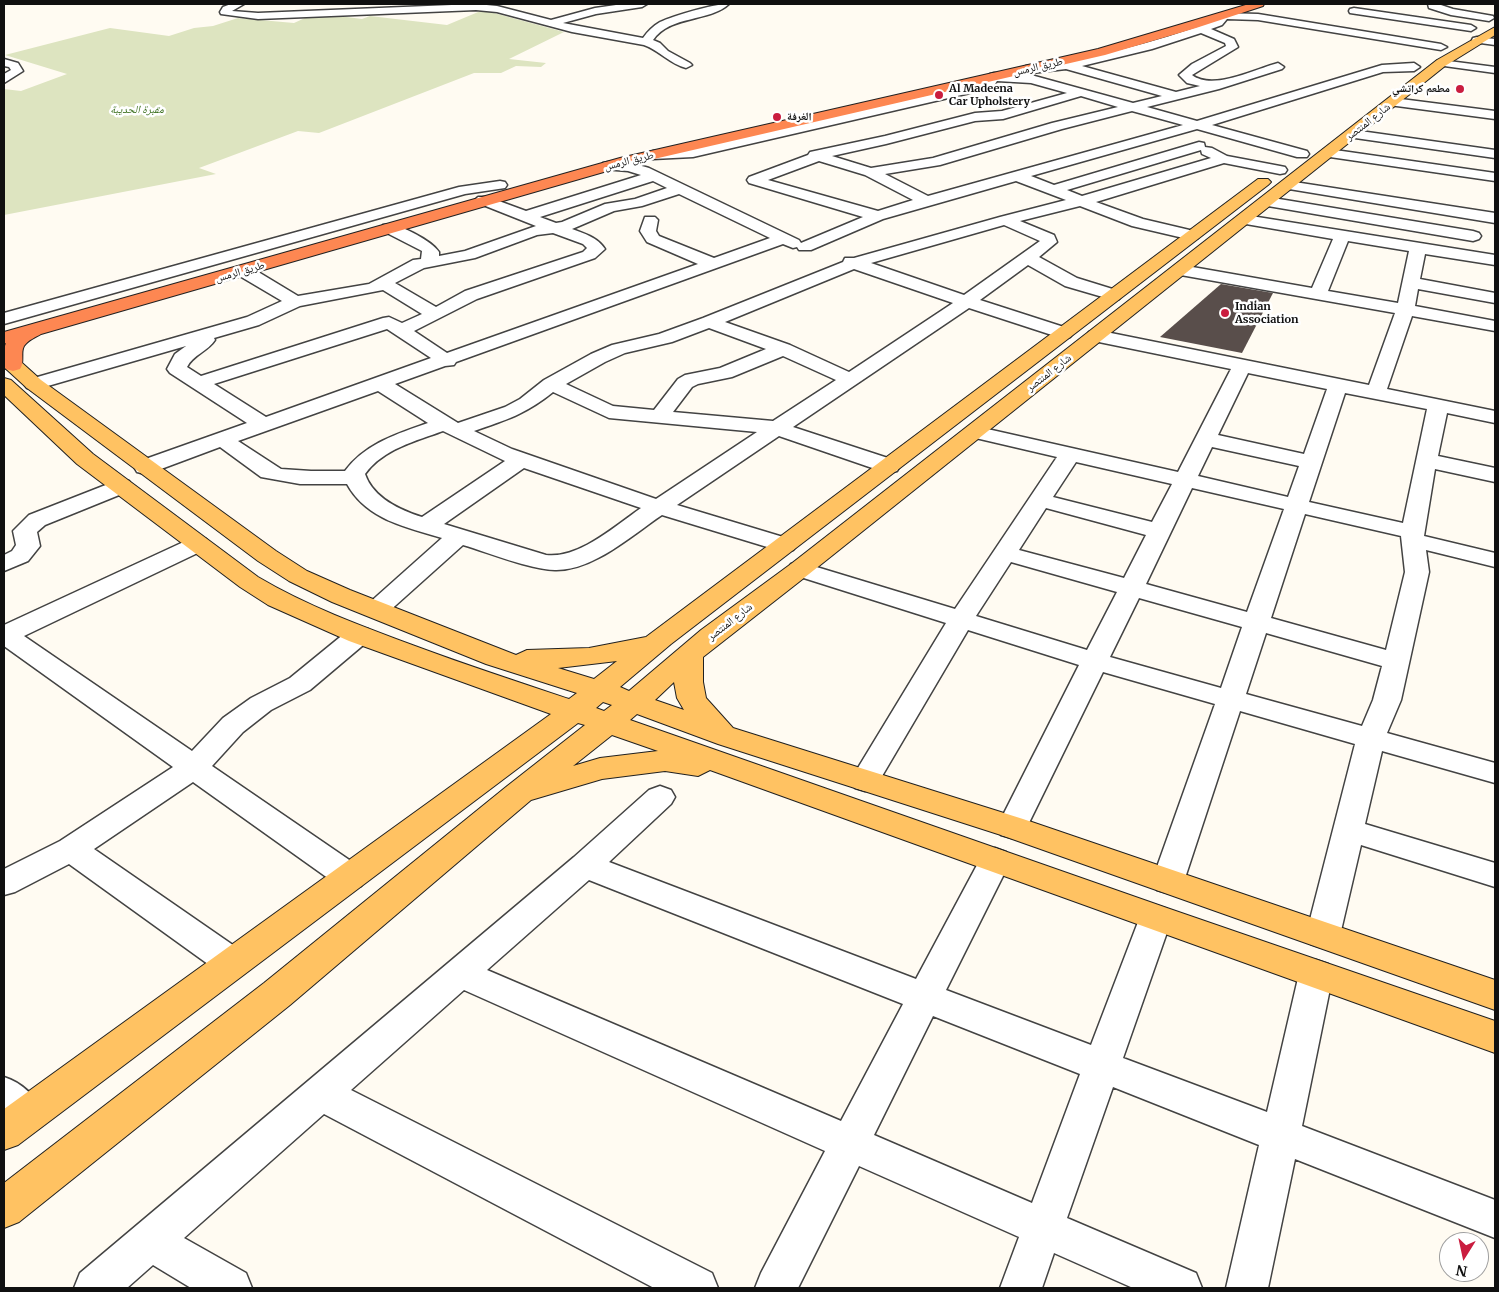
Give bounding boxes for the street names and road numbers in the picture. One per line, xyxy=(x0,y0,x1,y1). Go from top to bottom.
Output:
street label: طريق الرمس xyxy=(1012,55,1064,79)
street label: شارع المنتصر xyxy=(1343,100,1393,144)
street label: طريق الرمس xyxy=(603,148,655,174)
street label: طريق الرمس xyxy=(214,259,266,285)
street label: شارع المنتصر xyxy=(1024,351,1074,395)
street label: شارع المنتصر xyxy=(705,600,755,644)

